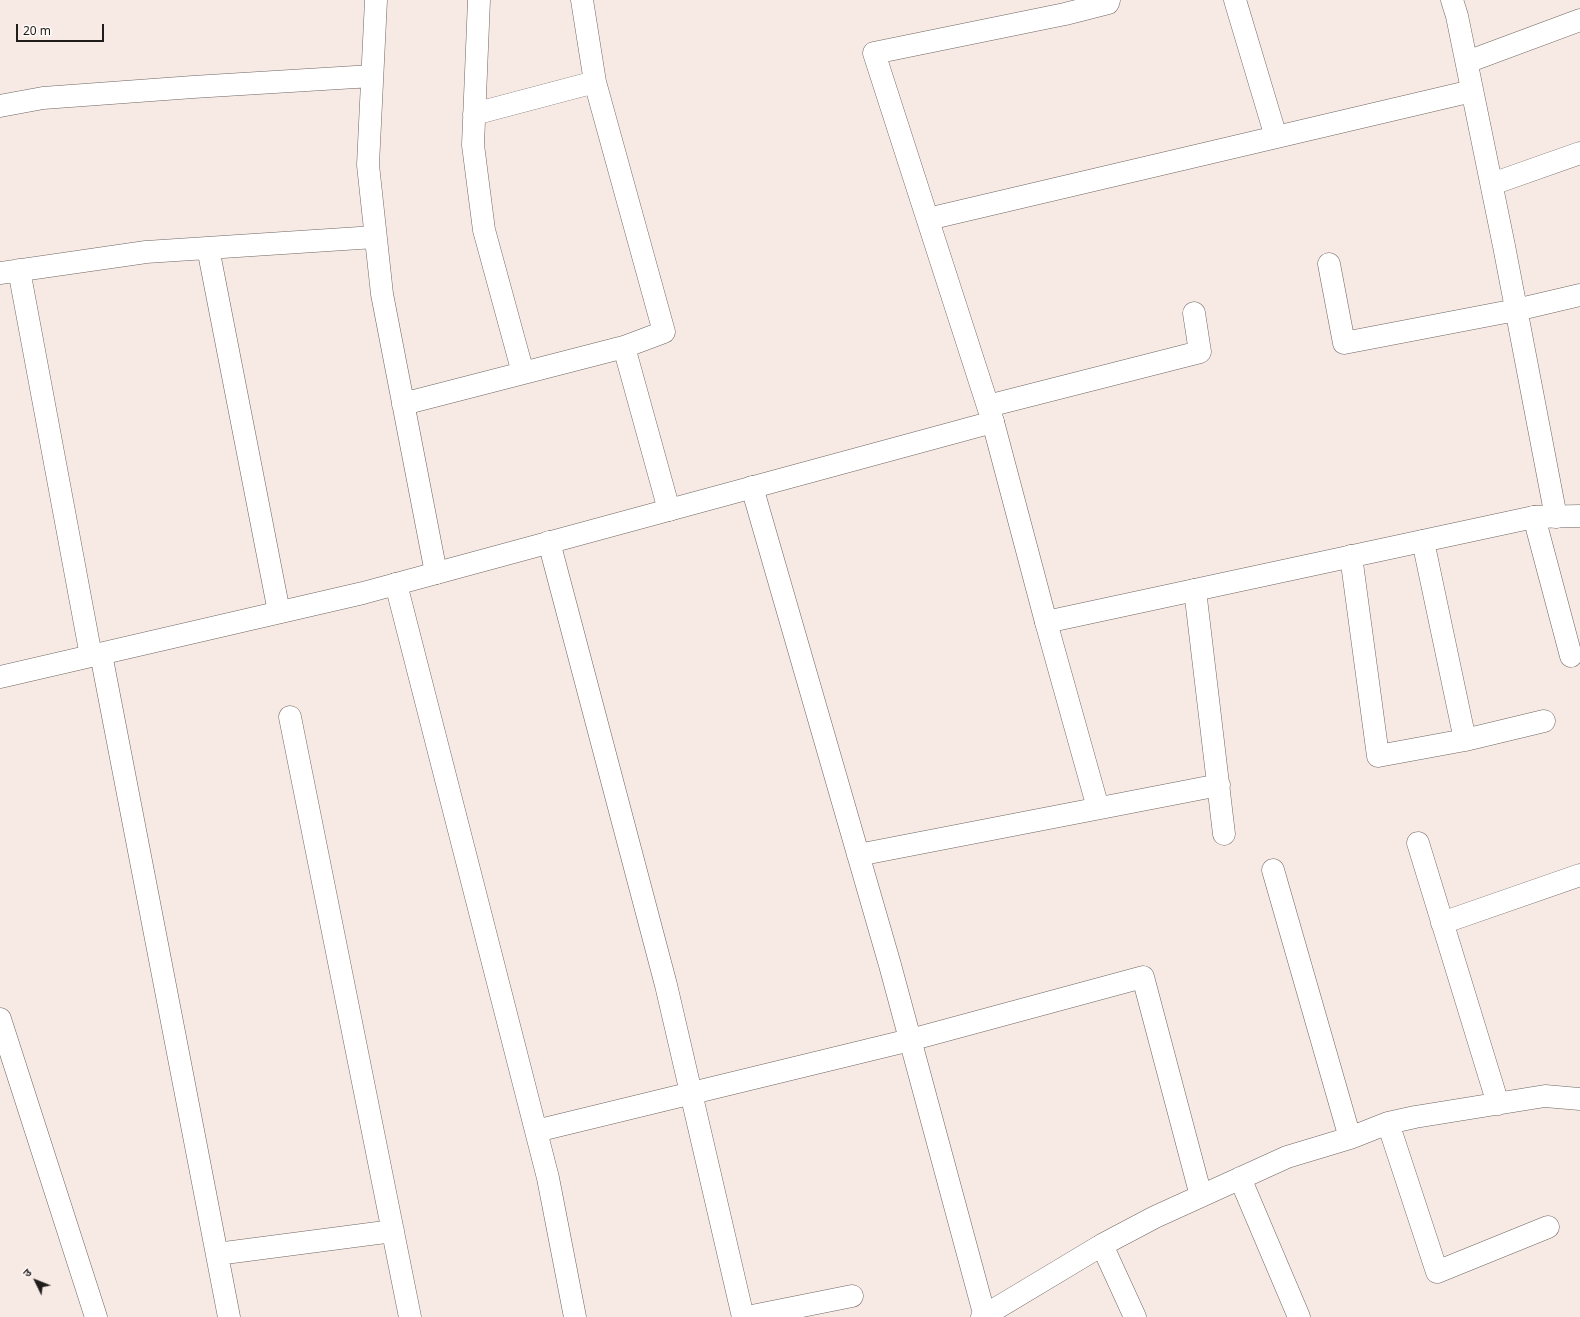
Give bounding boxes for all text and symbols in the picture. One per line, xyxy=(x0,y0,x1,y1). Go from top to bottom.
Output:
scale bar xyxy=(18,16,106,42)
text: 20 m xyxy=(23,22,51,39)
north arrow xyxy=(16,1261,56,1301)
text: उ xyxy=(19,1265,35,1280)

